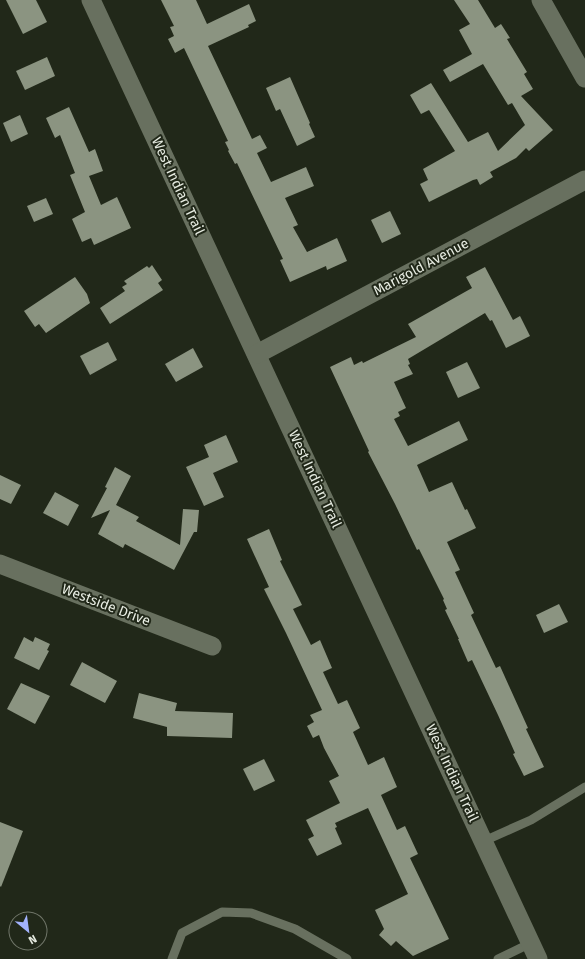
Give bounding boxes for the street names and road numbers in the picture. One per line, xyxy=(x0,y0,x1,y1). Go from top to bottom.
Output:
street label: West Indian Trail xyxy=(148,134,208,238)
street label: Marigold Avenue xyxy=(370,235,472,299)
street label: West Indian Trail xyxy=(285,427,345,531)
street label: Westside Drive xyxy=(59,580,153,630)
street label: West Indian Trail xyxy=(422,721,482,825)

